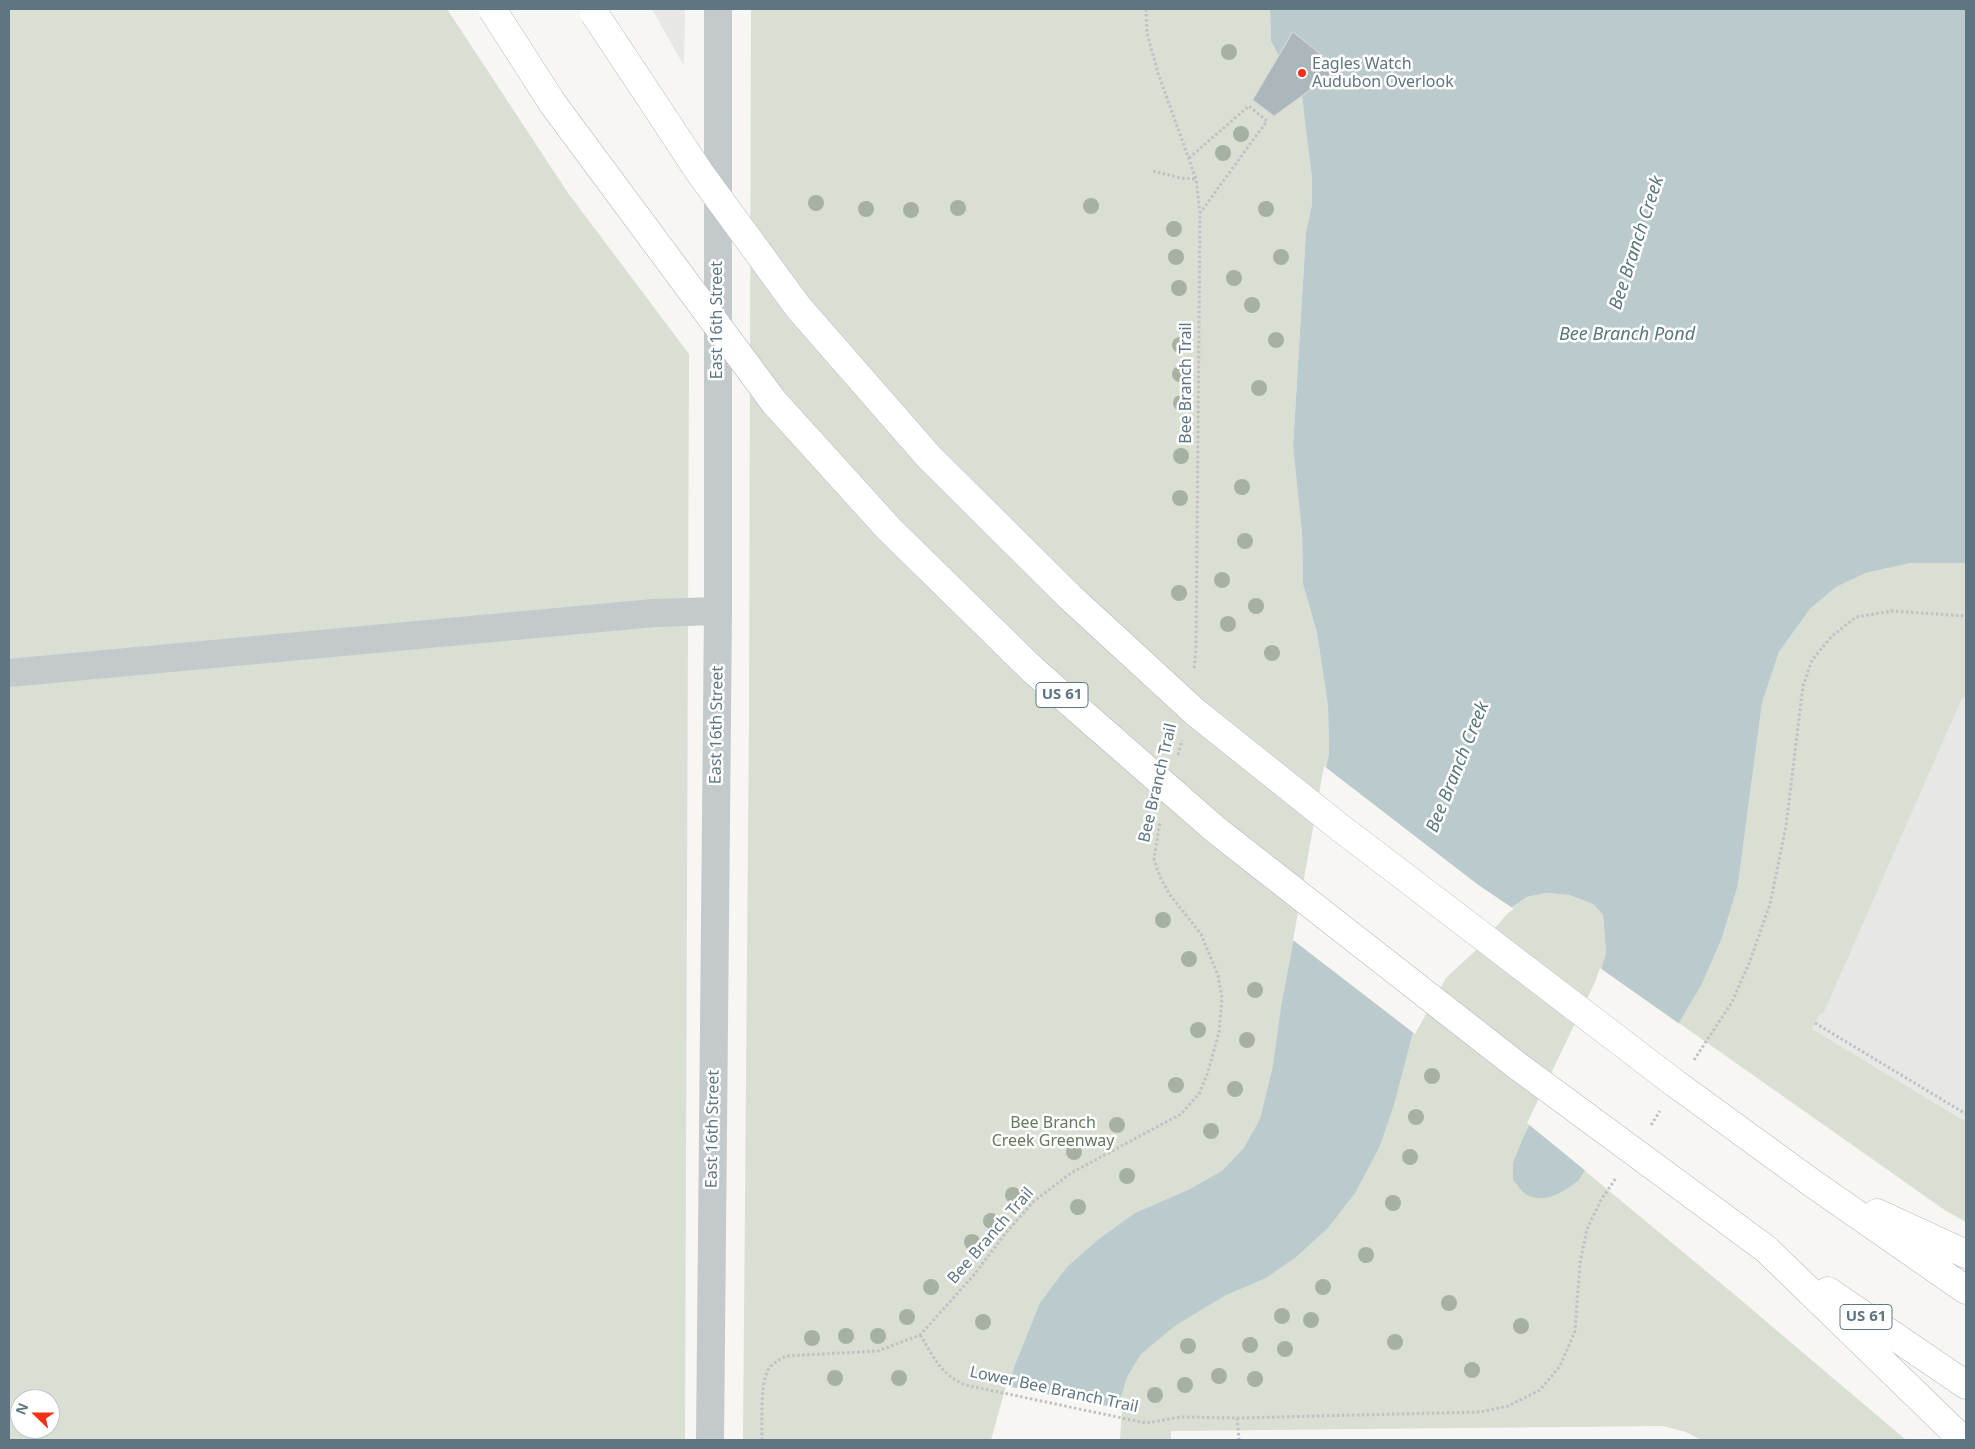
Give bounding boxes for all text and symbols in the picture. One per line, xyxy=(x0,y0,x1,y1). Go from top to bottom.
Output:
place label: Eagles Watch Audubon Overlook xyxy=(1312,54,1454,92)
marker: Eagles Watch Audubon Overlook xyxy=(1296,67,1308,79)
water label: Bee Branch Creek xyxy=(1605,173,1669,313)
street label: East 16th Street xyxy=(707,261,727,379)
street label: Bee Branch Trail xyxy=(1176,322,1196,444)
water label: Bee Branch Pond xyxy=(1559,324,1695,346)
street label: East 16th Street xyxy=(706,666,728,784)
road number: US 61 xyxy=(1036,682,1088,708)
water label: Bee Branch Creek xyxy=(1422,698,1494,836)
street label: Bee Branch Trail xyxy=(1135,722,1181,844)
street label: East 16th Street xyxy=(702,1070,724,1188)
park label: Bee Branch Creek Greenway xyxy=(992,1113,1114,1151)
street label: Bee Branch Trail xyxy=(944,1184,1038,1288)
road number: US 61 xyxy=(1840,1304,1892,1330)
street label: Lower Bee Branch Trail xyxy=(968,1363,1140,1417)
north arrow xyxy=(10,1389,60,1439)
text: N xyxy=(11,1400,32,1417)

